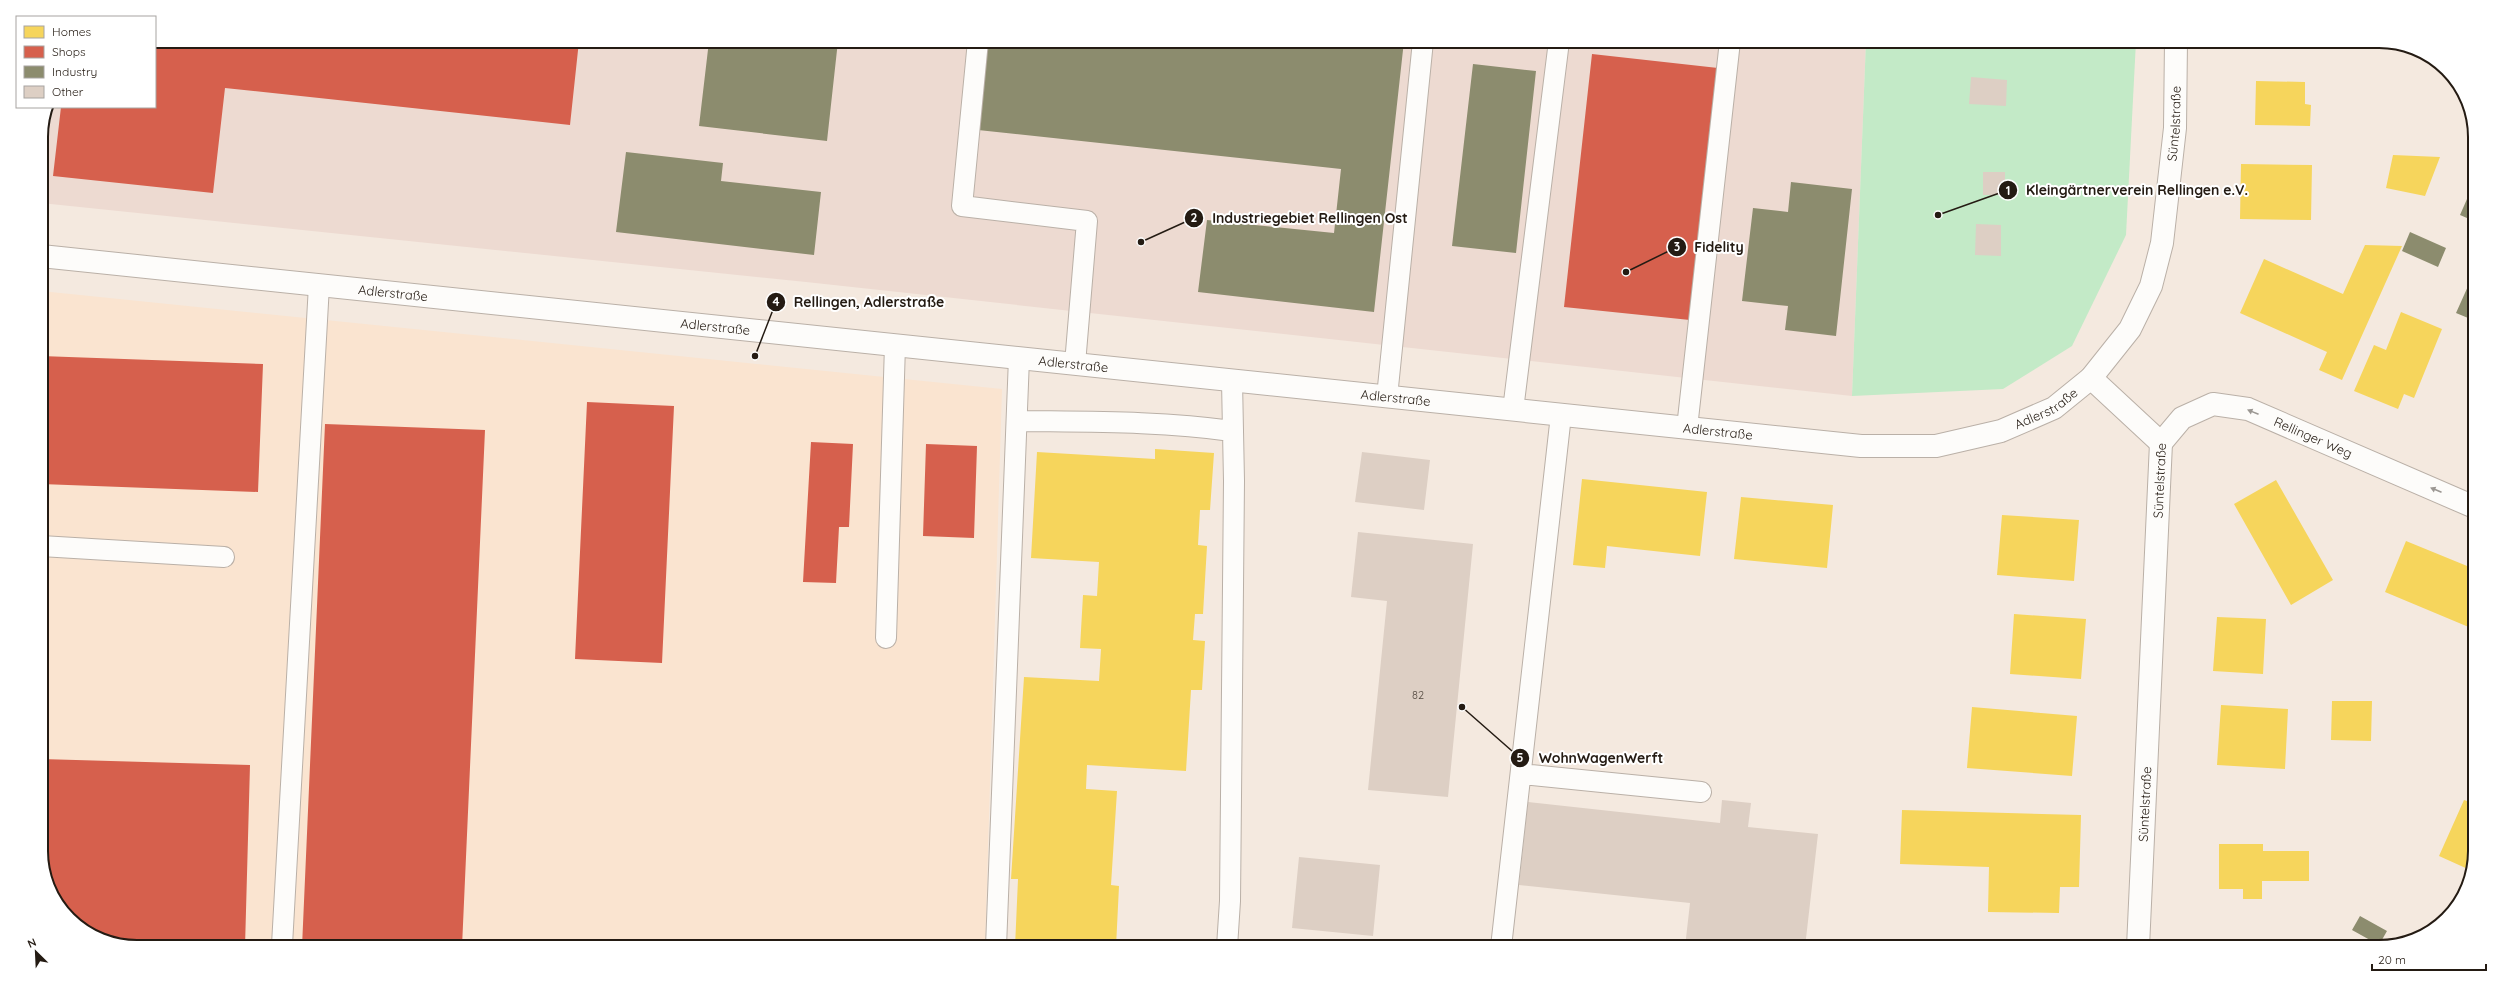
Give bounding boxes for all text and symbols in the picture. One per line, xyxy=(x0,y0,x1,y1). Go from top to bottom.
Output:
legend xyxy=(16,16,156,108)
text: Homes xyxy=(52,24,92,39)
text: Shops xyxy=(52,44,86,59)
text: Industry xyxy=(52,64,97,79)
text: Other xyxy=(52,84,84,99)
street label: Süntelstraße xyxy=(2163,86,2183,162)
callout: Kleingärtnerverein Rellingen e.V. xyxy=(1998,177,2256,203)
text: Kleingärtnerverein Rellingen e.V. xyxy=(2026,181,2248,199)
text: 1 xyxy=(2006,183,2010,198)
callout: Industriegebiet Rellingen Ost xyxy=(1184,205,1416,231)
text: Industriegebiet Rellingen Ost xyxy=(1212,209,1408,227)
text: 2 xyxy=(1191,210,1198,225)
callout: Fidelity xyxy=(1667,234,1752,260)
text: Fidelity xyxy=(1694,238,1744,256)
text: 3 xyxy=(1674,239,1680,254)
street label: Adlerstraße xyxy=(357,281,429,304)
callout: Rellingen, Adlerstraße xyxy=(766,289,952,315)
text: Rellingen, Adlerstraße xyxy=(794,293,944,311)
text: 4 xyxy=(772,294,780,309)
street label: Adlerstraße xyxy=(680,315,751,338)
street label: Adlerstraße xyxy=(1038,352,1109,375)
street label: Adlerstraße xyxy=(2012,384,2081,432)
street label: Adlerstraße xyxy=(1360,386,1431,409)
one-way arrow xyxy=(2246,408,2258,414)
street label: Rellinger Weg xyxy=(2271,413,2355,461)
street label: Adlerstraße xyxy=(1682,419,1754,443)
street label: Süntelstraße xyxy=(2150,442,2169,519)
one-way arrow xyxy=(2430,487,2442,493)
house number: 82 xyxy=(1412,688,1424,702)
callout: WohnWagenWerft xyxy=(1510,745,1671,771)
text: WohnWagenWerft xyxy=(1539,749,1664,767)
text: 5 xyxy=(1517,750,1524,765)
street label: Süntelstraße xyxy=(2135,766,2154,842)
north arrow xyxy=(16,932,56,972)
text: N xyxy=(25,935,38,951)
scale bar xyxy=(2372,946,2486,972)
text: 20 m xyxy=(2378,952,2406,967)

